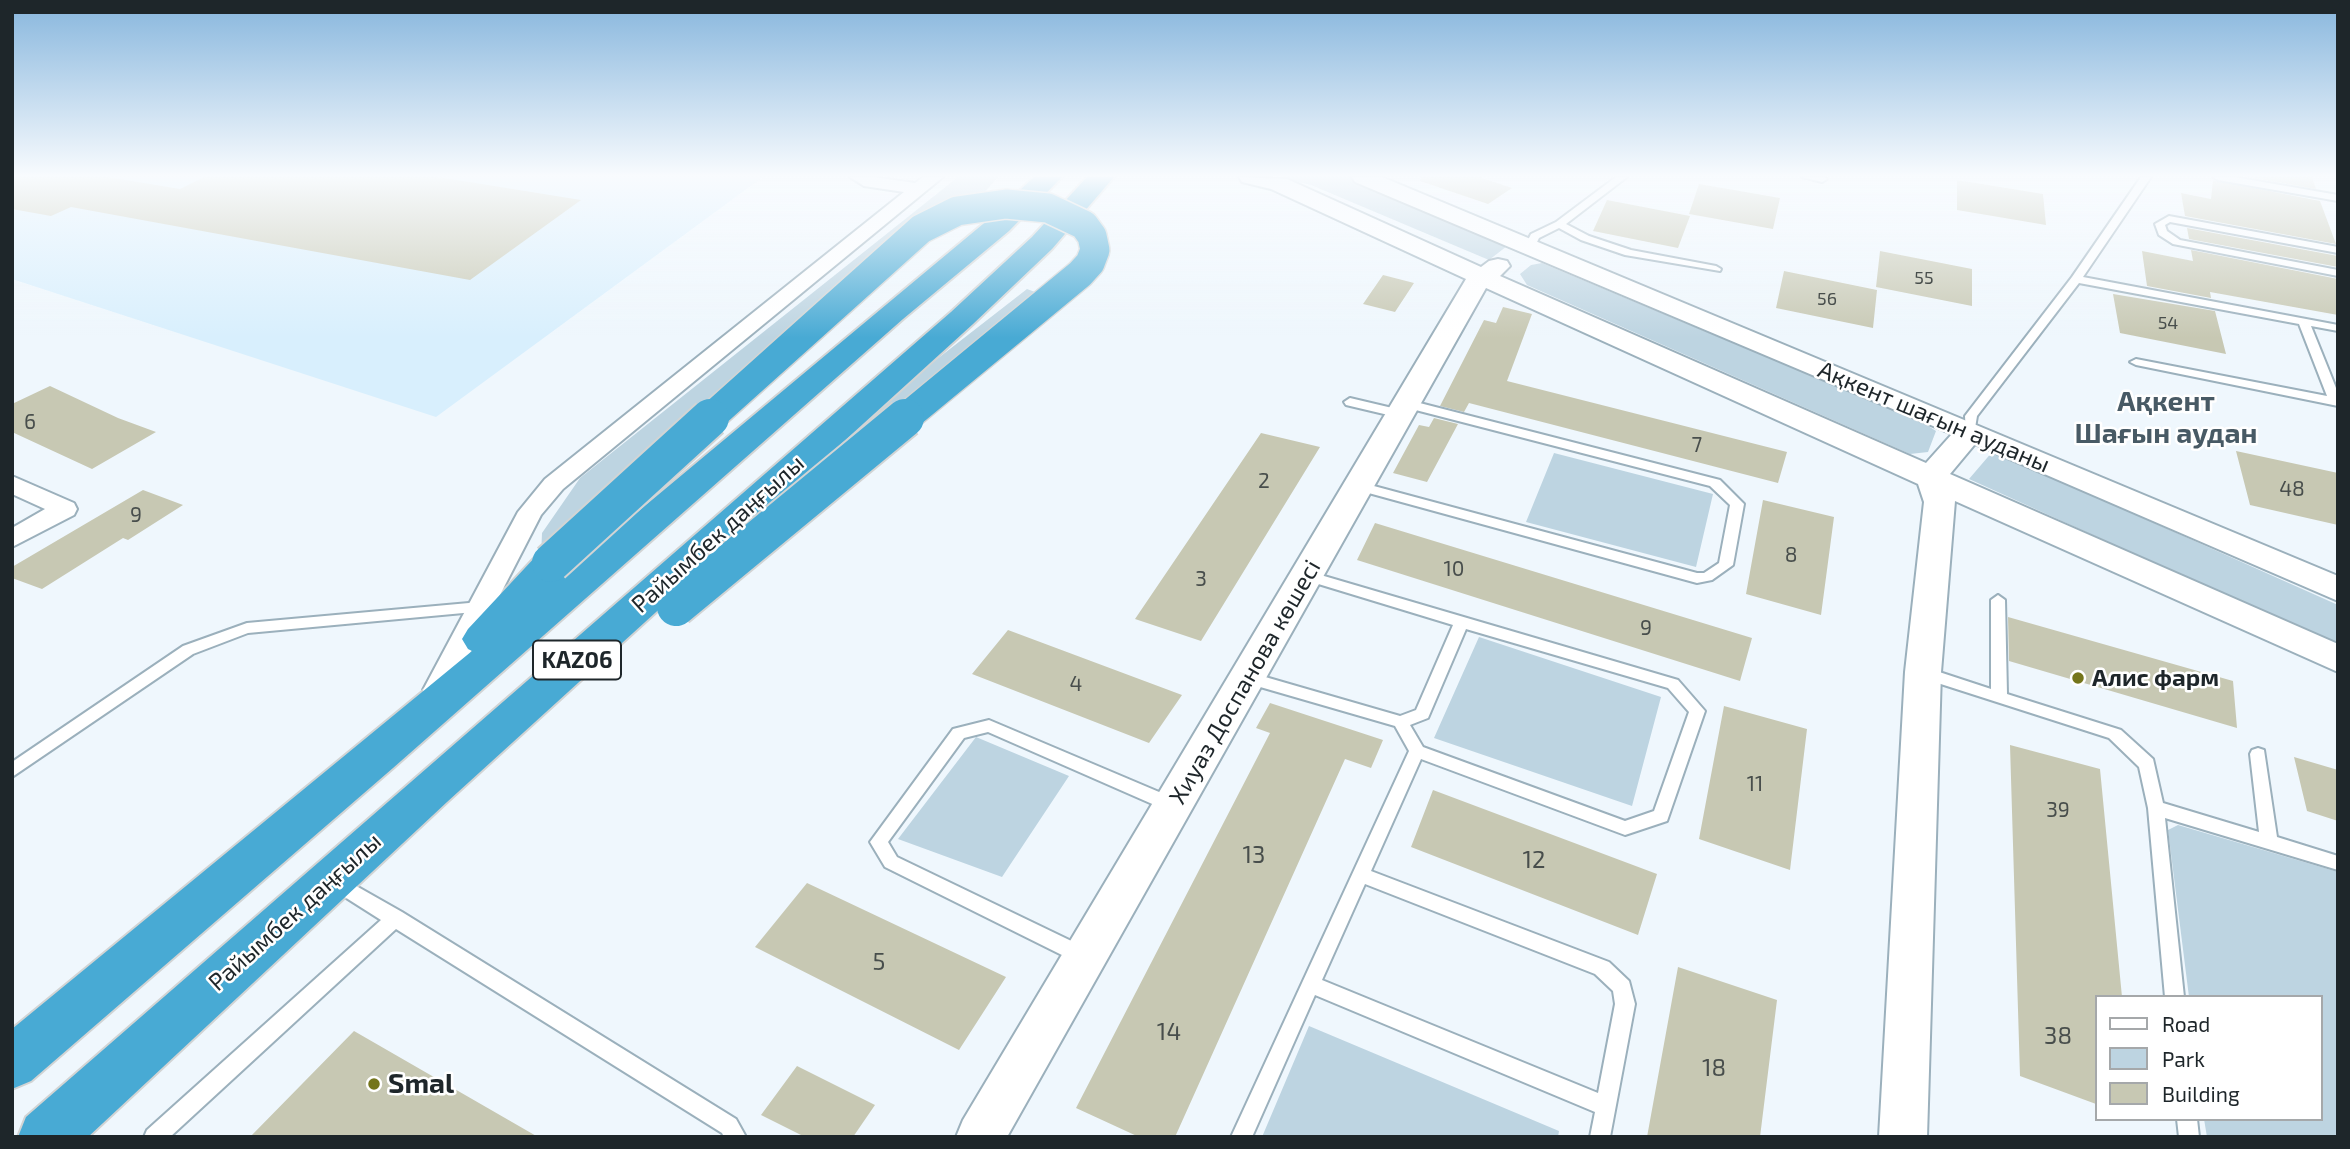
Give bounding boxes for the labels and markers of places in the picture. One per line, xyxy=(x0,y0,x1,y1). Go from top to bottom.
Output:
place label: Алис фарм xyxy=(2092,664,2219,692)
marker: Алис фарм xyxy=(2070,670,2086,686)
place label: Smal xyxy=(388,1067,454,1101)
marker: Smal xyxy=(366,1076,382,1092)

